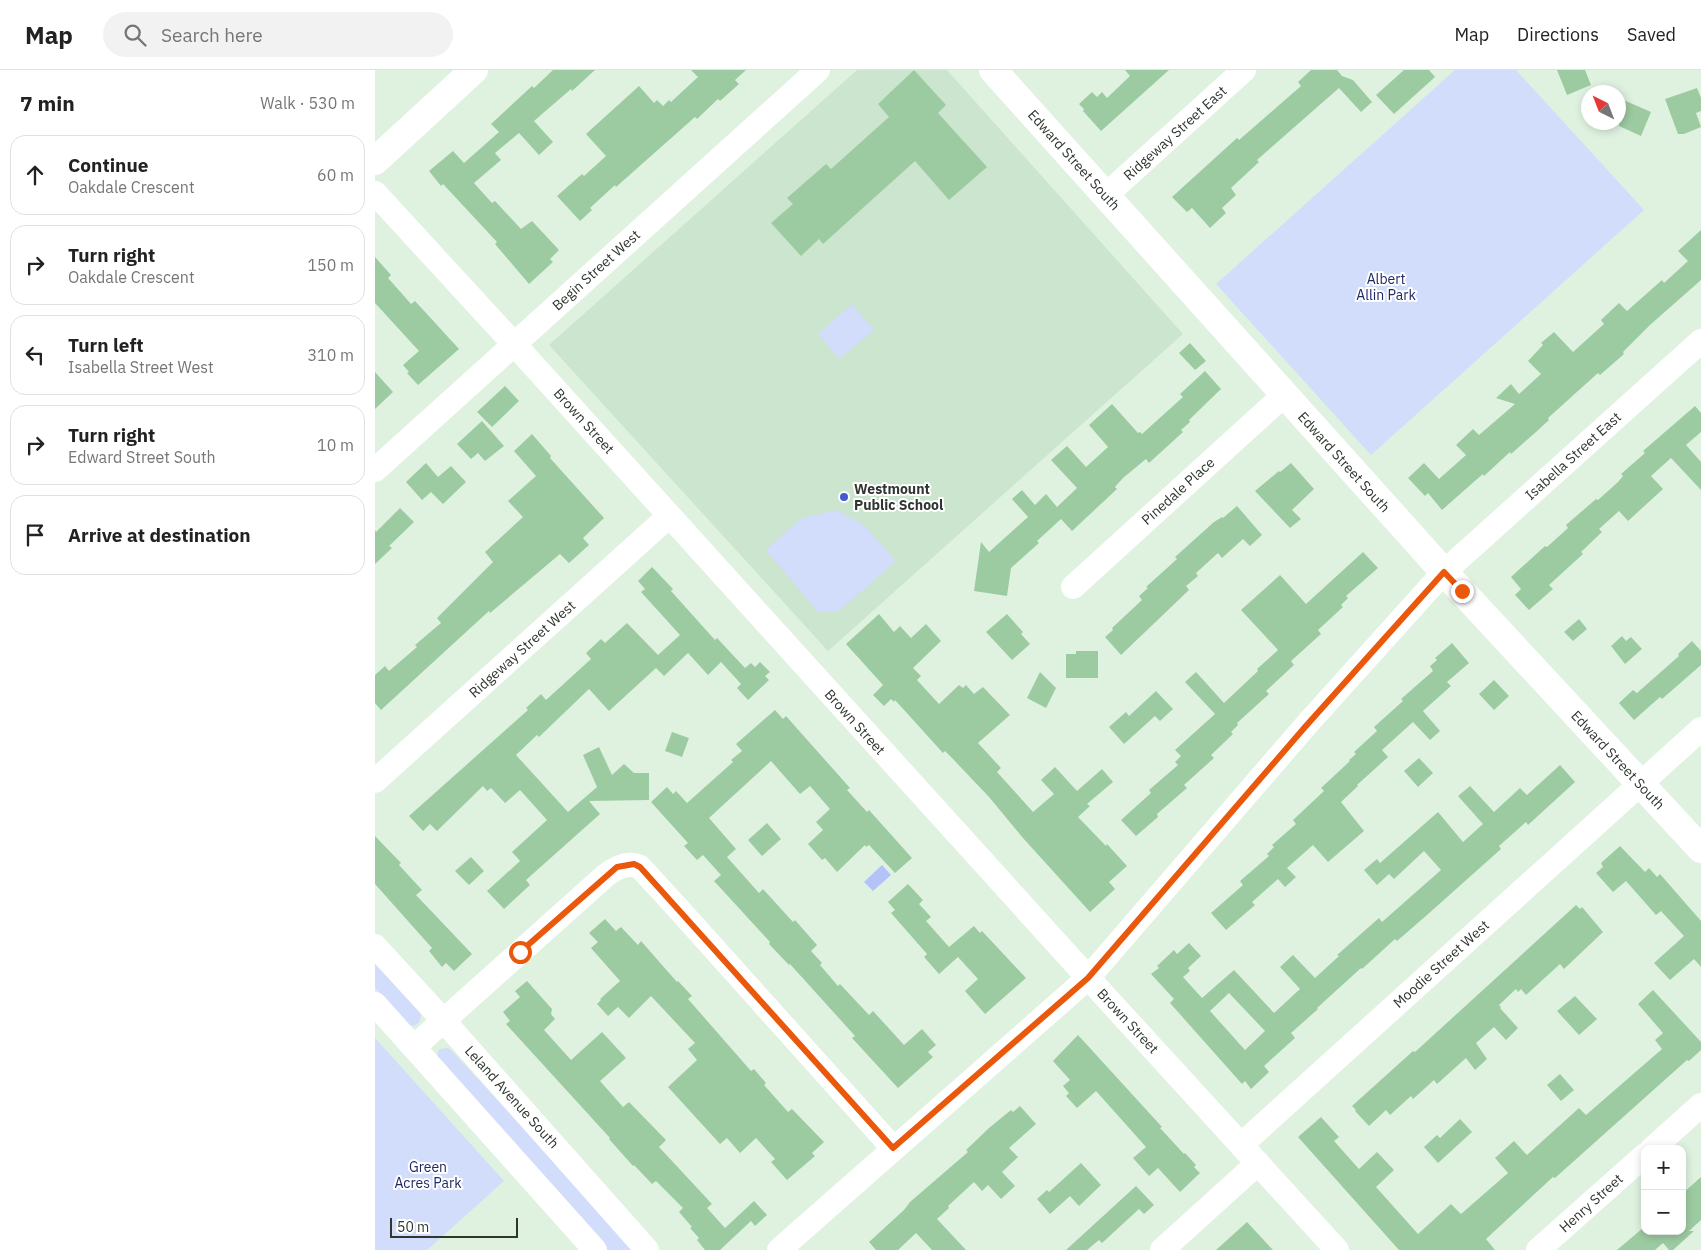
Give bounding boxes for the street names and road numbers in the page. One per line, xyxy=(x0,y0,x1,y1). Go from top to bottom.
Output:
street label: Ridgeway Street East xyxy=(1120,82,1230,184)
street label: Edward Street South xyxy=(1024,106,1124,214)
street label: Begin Street West xyxy=(548,226,644,314)
street label: Brown Street xyxy=(550,384,618,458)
street label: Edward Street South xyxy=(1294,408,1394,516)
street label: Isabella Street East xyxy=(1521,408,1625,504)
street label: Pinedale Place xyxy=(1138,453,1219,529)
street label: Ridgeway Street West xyxy=(465,596,579,702)
street label: Brown Street xyxy=(821,685,889,759)
street label: Edward Street South xyxy=(1567,707,1669,813)
street label: Moodie Street West xyxy=(1389,916,1493,1012)
street label: Brown Street xyxy=(1093,985,1163,1057)
street label: Leland Avenue South xyxy=(461,1042,563,1152)
street label: Henry Street xyxy=(1555,1170,1627,1236)

